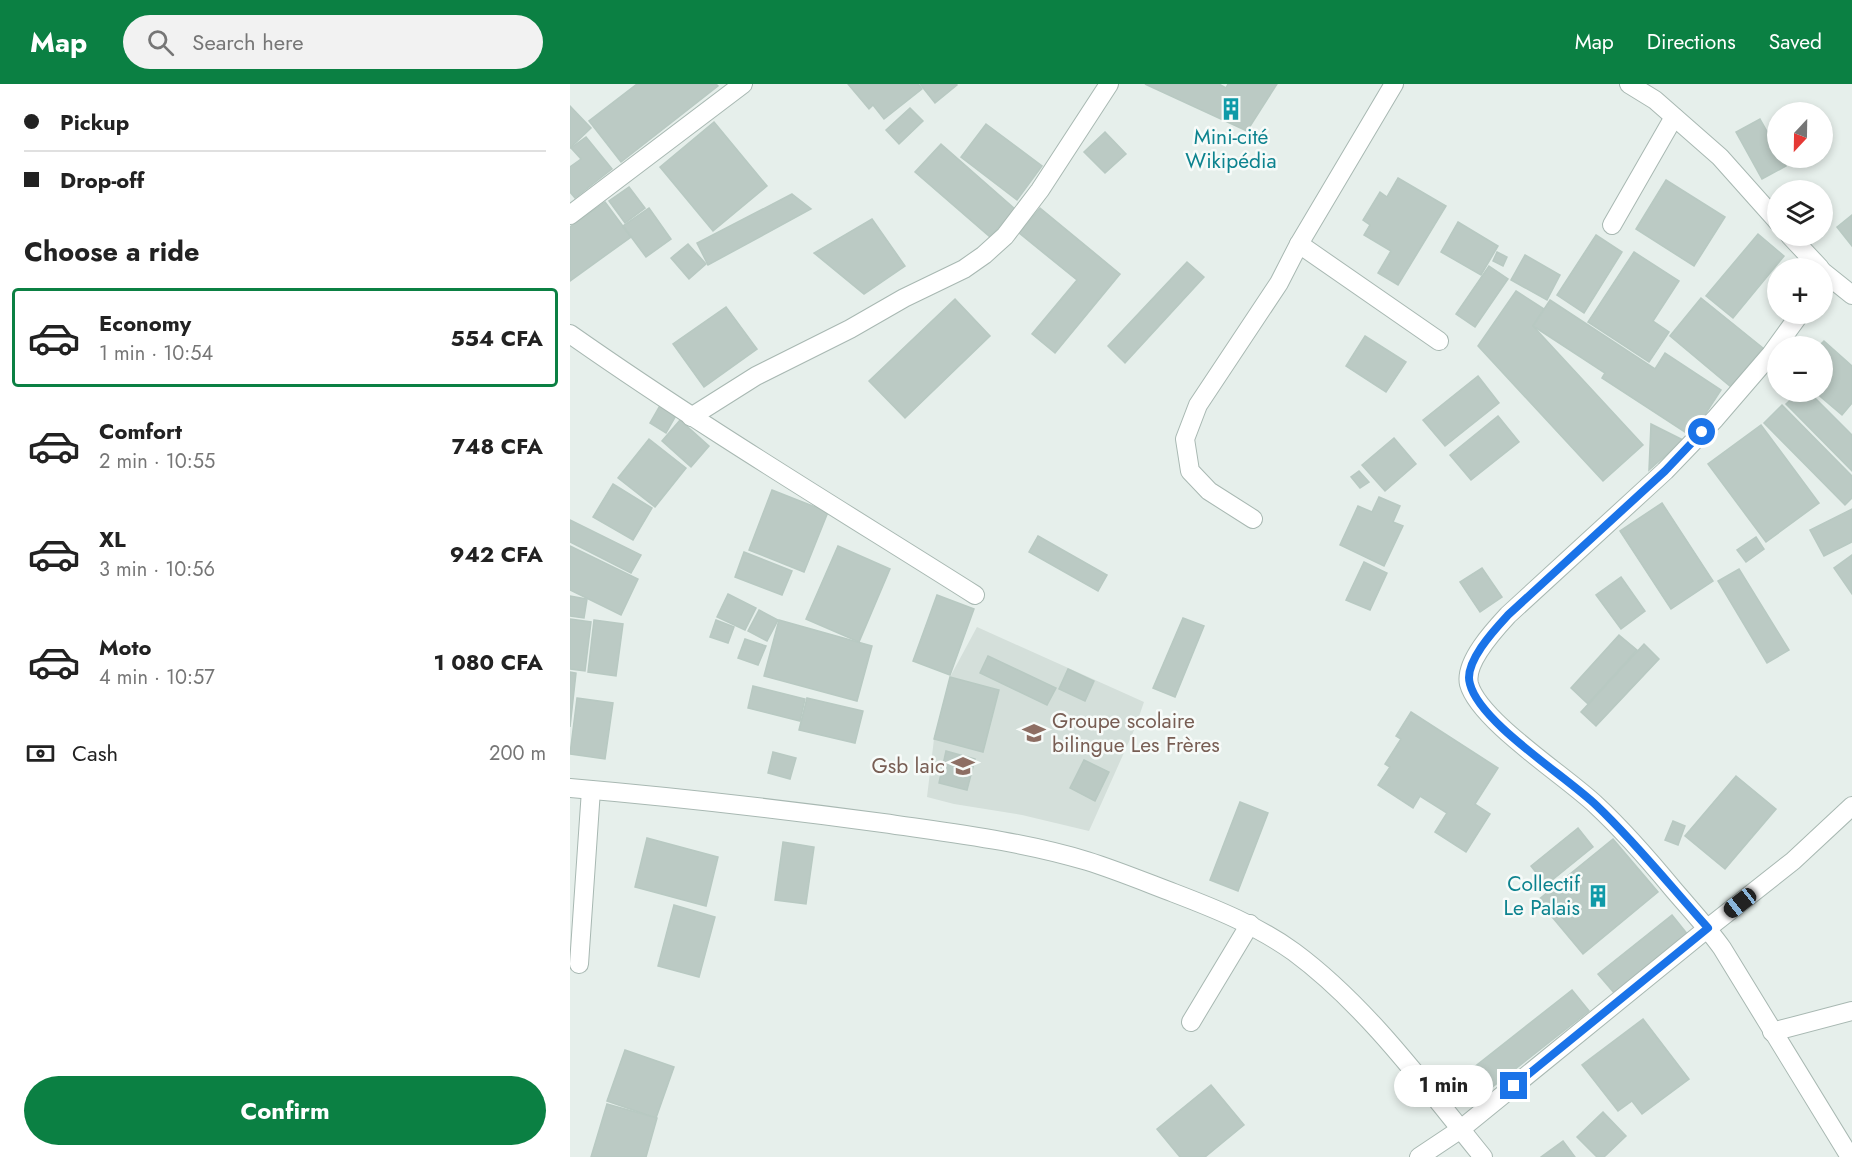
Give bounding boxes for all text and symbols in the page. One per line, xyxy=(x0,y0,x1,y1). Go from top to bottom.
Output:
search box xyxy=(123,15,543,69)
text: Map xyxy=(30,22,87,63)
icon: search xyxy=(144,26,177,59)
text: Search here xyxy=(192,26,304,58)
text: Map xyxy=(1575,27,1614,57)
text: Directions xyxy=(1647,27,1736,57)
text: Saved xyxy=(1769,27,1822,57)
building icon: Mini-cité Wikipédia xyxy=(1218,96,1244,122)
north arrow xyxy=(1767,102,1833,168)
map controls xyxy=(1767,102,1833,402)
text: Pickup xyxy=(60,106,129,138)
place label: Mini-cité Wikipédia xyxy=(1185,122,1277,176)
text: Drop-off xyxy=(60,164,144,196)
button: layers xyxy=(1767,180,1833,246)
text: Choose a ride xyxy=(24,232,199,271)
button: + xyxy=(1767,258,1833,324)
text: Economy xyxy=(99,307,191,339)
icon: car xyxy=(27,311,81,365)
text: 554 CFA xyxy=(450,322,543,354)
button: − xyxy=(1767,336,1833,402)
text: 1 min · 10:54 xyxy=(99,339,213,368)
text: Comfort xyxy=(99,415,182,447)
route start xyxy=(1688,418,1715,445)
icon: car xyxy=(27,419,81,473)
text: 748 CFA xyxy=(452,430,543,462)
text: 2 min · 10:55 xyxy=(99,447,215,476)
text: XL xyxy=(99,523,126,555)
icon: car xyxy=(27,527,81,581)
text: 942 CFA xyxy=(450,538,543,570)
text: 3 min · 10:56 xyxy=(99,555,215,584)
text: Moto xyxy=(99,631,152,663)
icon: car xyxy=(27,635,81,689)
text: 1 080 CFA xyxy=(433,646,543,678)
text: 4 min · 10:57 xyxy=(99,663,215,692)
place label: Groupe scolaire bilingue Les Frères xyxy=(1052,706,1220,760)
school or university icon: Groupe scolaire bilingue Les Frères xyxy=(1021,720,1047,746)
icon: cash xyxy=(24,737,57,770)
text: Cash xyxy=(72,737,118,769)
text: 200 m xyxy=(489,739,546,768)
place label: Gsb laic xyxy=(872,751,945,781)
school or university icon: Gsb laic xyxy=(950,753,976,779)
place label: Collectif Le Palais xyxy=(1504,869,1581,923)
building icon: Collectif Le Palais xyxy=(1585,883,1611,909)
car xyxy=(1720,885,1760,921)
callout: 1 min xyxy=(1394,1065,1493,1107)
text: 1 min xyxy=(1419,1071,1468,1100)
route end xyxy=(1500,1072,1527,1099)
button: Confirm xyxy=(24,1076,546,1145)

